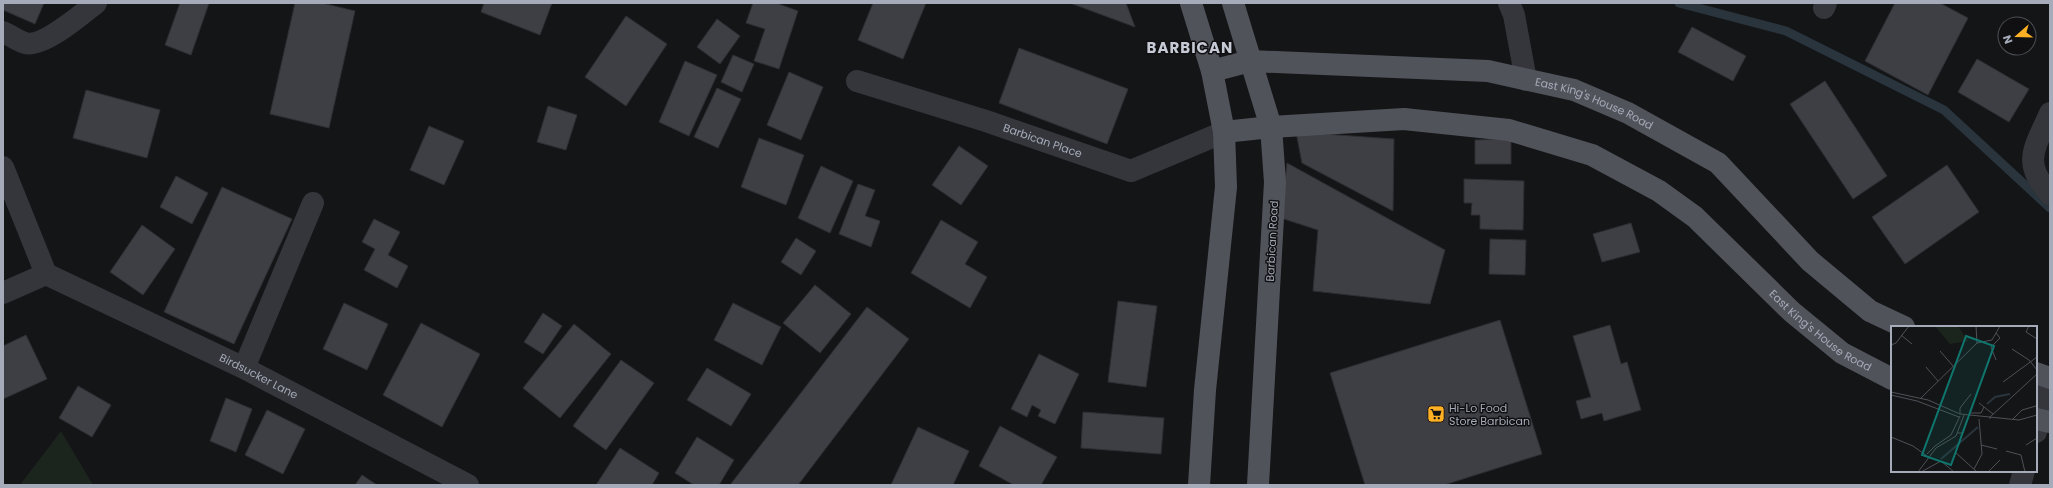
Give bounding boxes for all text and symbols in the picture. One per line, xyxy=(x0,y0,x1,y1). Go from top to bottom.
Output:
north arrow xyxy=(1997,16,2037,56)
text: N xyxy=(1999,33,2017,46)
district label: BARBICAN xyxy=(1147,37,1233,58)
street label: East King's House Road xyxy=(1534,74,1656,133)
street label: Barbican Place xyxy=(1001,120,1084,162)
street label: Barbican Road xyxy=(1262,200,1282,282)
street label: East King's House Road xyxy=(1766,286,1874,375)
inset map xyxy=(1891,326,2037,472)
street label: Birdsucker Lane xyxy=(217,350,301,403)
place label: Hi-Lo Food Store Barbican xyxy=(1449,400,1530,429)
supermarket icon: Hi-Lo Food Store Barbican xyxy=(1426,404,1446,424)

